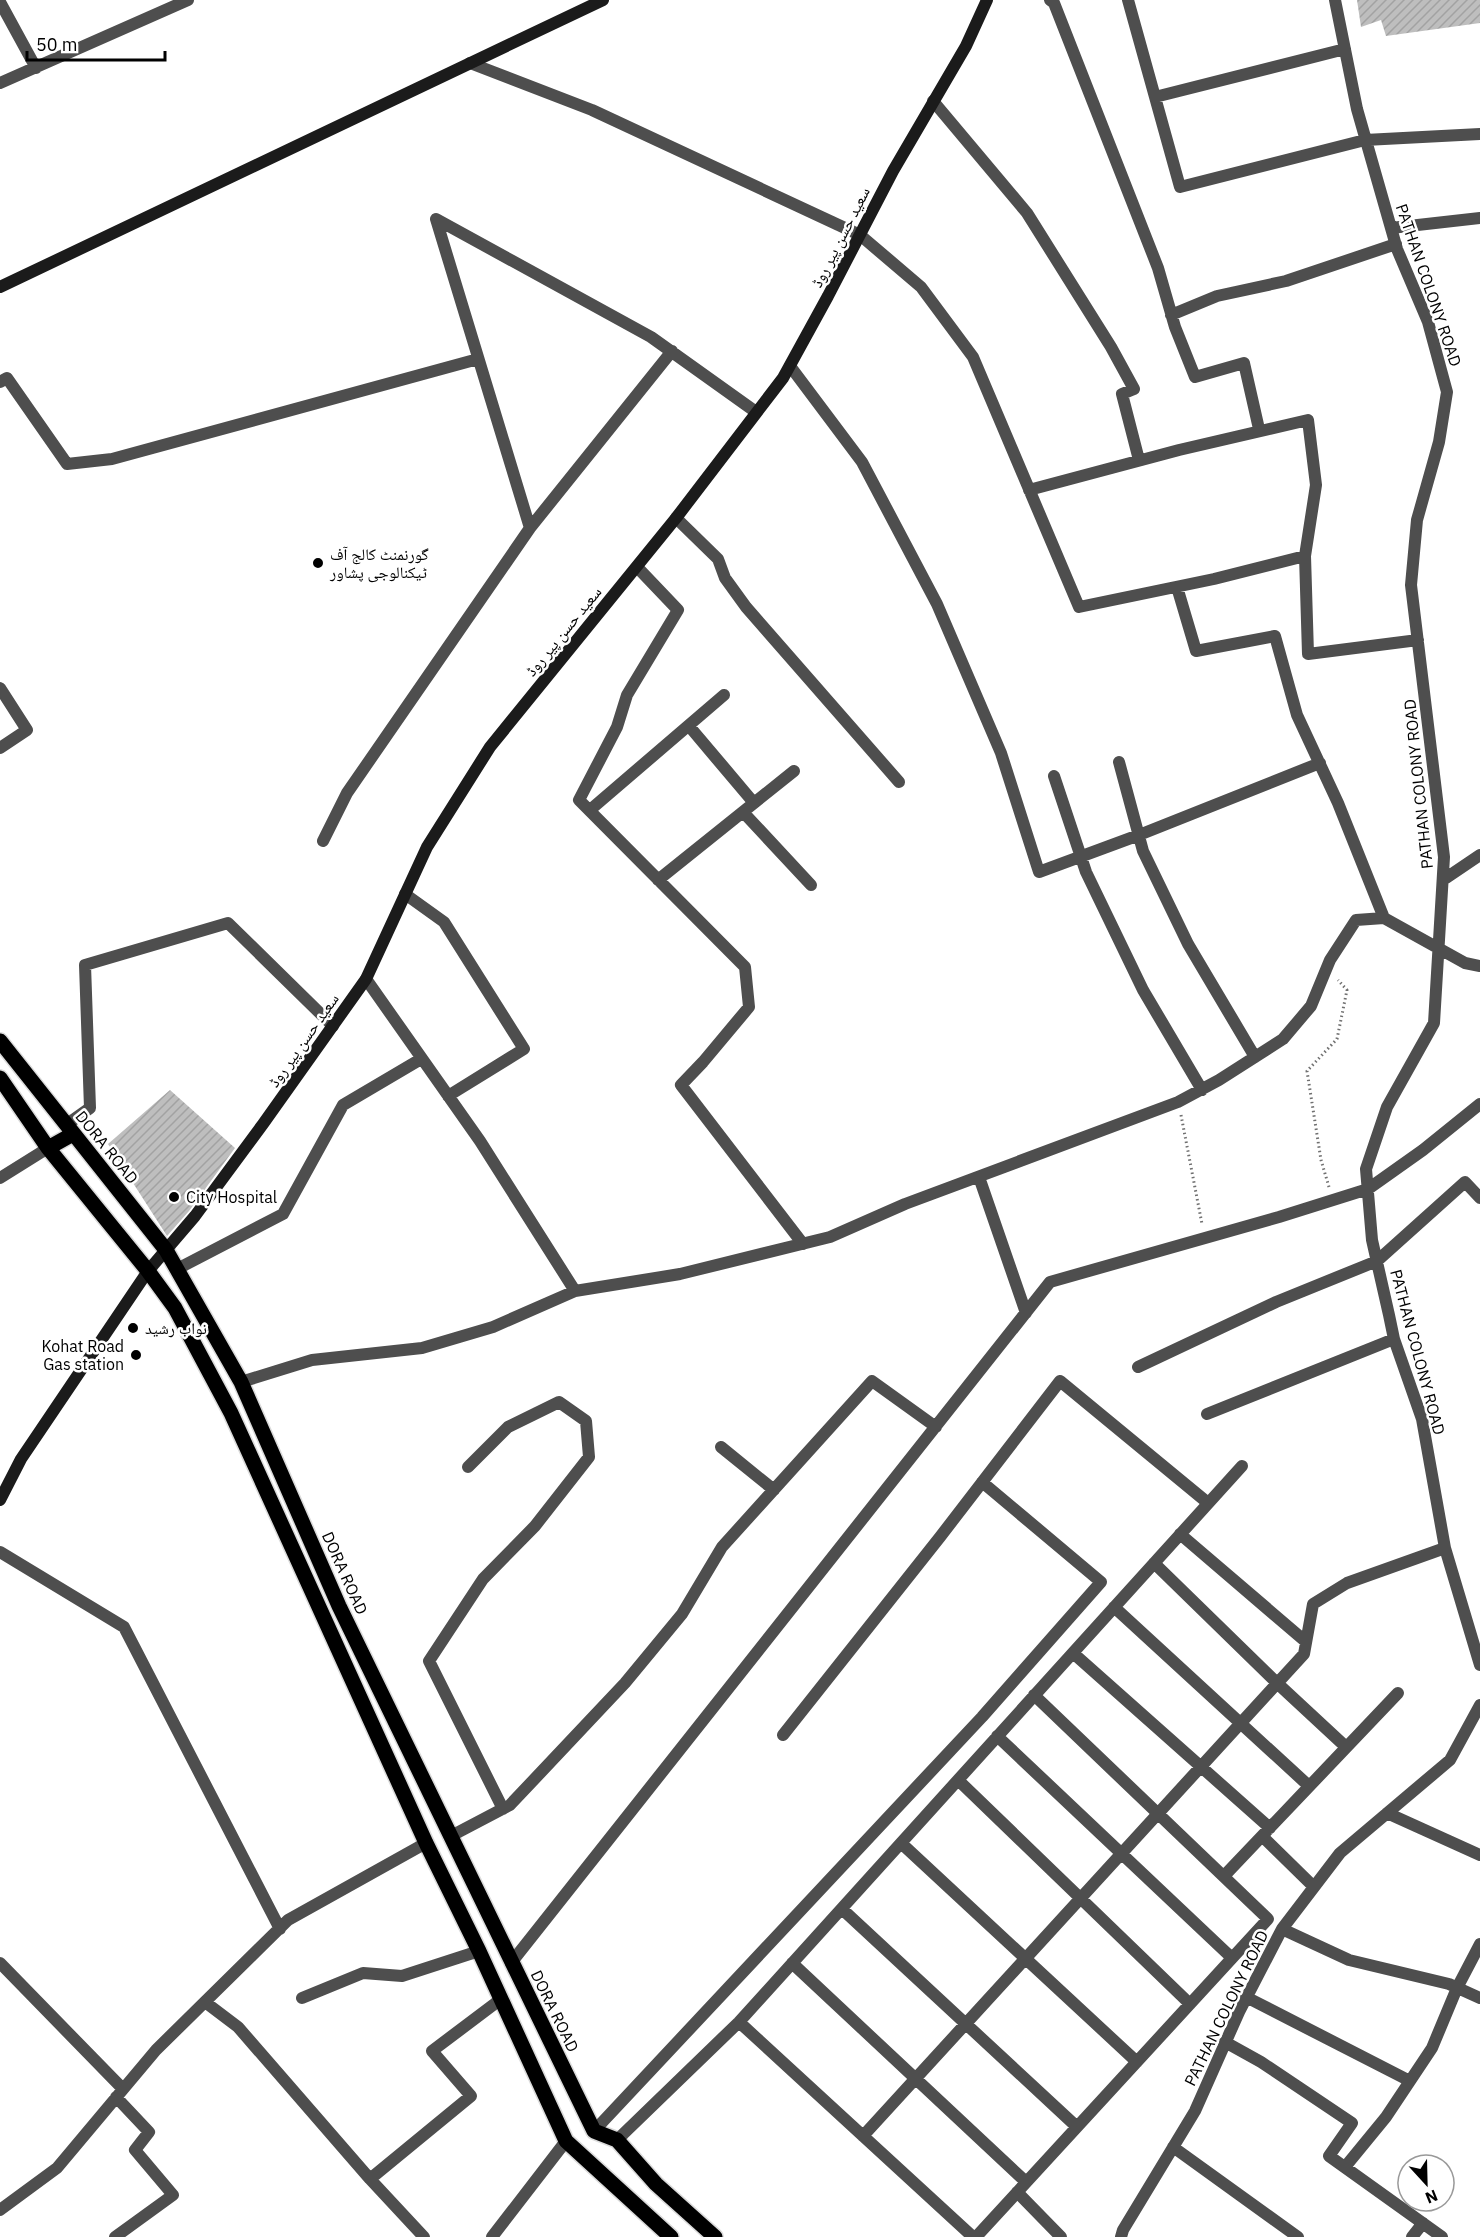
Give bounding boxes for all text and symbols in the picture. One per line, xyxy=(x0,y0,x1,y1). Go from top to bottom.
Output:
scale bar xyxy=(27,24,165,62)
text: 50 m xyxy=(36,33,78,56)
street label: سعید حسن پیر روڈ xyxy=(806,183,875,291)
street label: PATHAN COLONY ROAD xyxy=(1392,201,1466,369)
place label: گورنمنٹ کالج آف ٹیکنالوجی پشاور xyxy=(329,544,429,583)
marker: گورنمنٹ کالج آف ٹیکنالوجی پشاور xyxy=(311,556,325,570)
street label: سعید حسن پیر روڈ xyxy=(521,582,606,681)
street label: PATHAN COLONY ROAD xyxy=(1399,698,1437,870)
street label: سعید حسن پیر روڈ xyxy=(263,989,344,1091)
street label: DORA ROAD xyxy=(71,1106,143,1188)
place label: City Hospital xyxy=(186,1187,277,1207)
marker: City Hospital xyxy=(167,1190,181,1204)
street label: PATHAN COLONY ROAD xyxy=(1386,1267,1450,1437)
place label: نواب رشید xyxy=(145,1318,207,1338)
marker: نواب رشید xyxy=(126,1321,140,1335)
place label: Kohat Road Gas station xyxy=(41,1336,124,1374)
marker: Kohat Road Gas station xyxy=(129,1348,143,1362)
street label: DORA ROAD xyxy=(318,1529,372,1617)
street label: PATHAN COLONY ROAD xyxy=(1180,1927,1272,2089)
street label: DORA ROAD xyxy=(527,1967,583,2055)
north arrow xyxy=(1396,2153,1456,2213)
text: N xyxy=(1422,2185,1441,2208)

